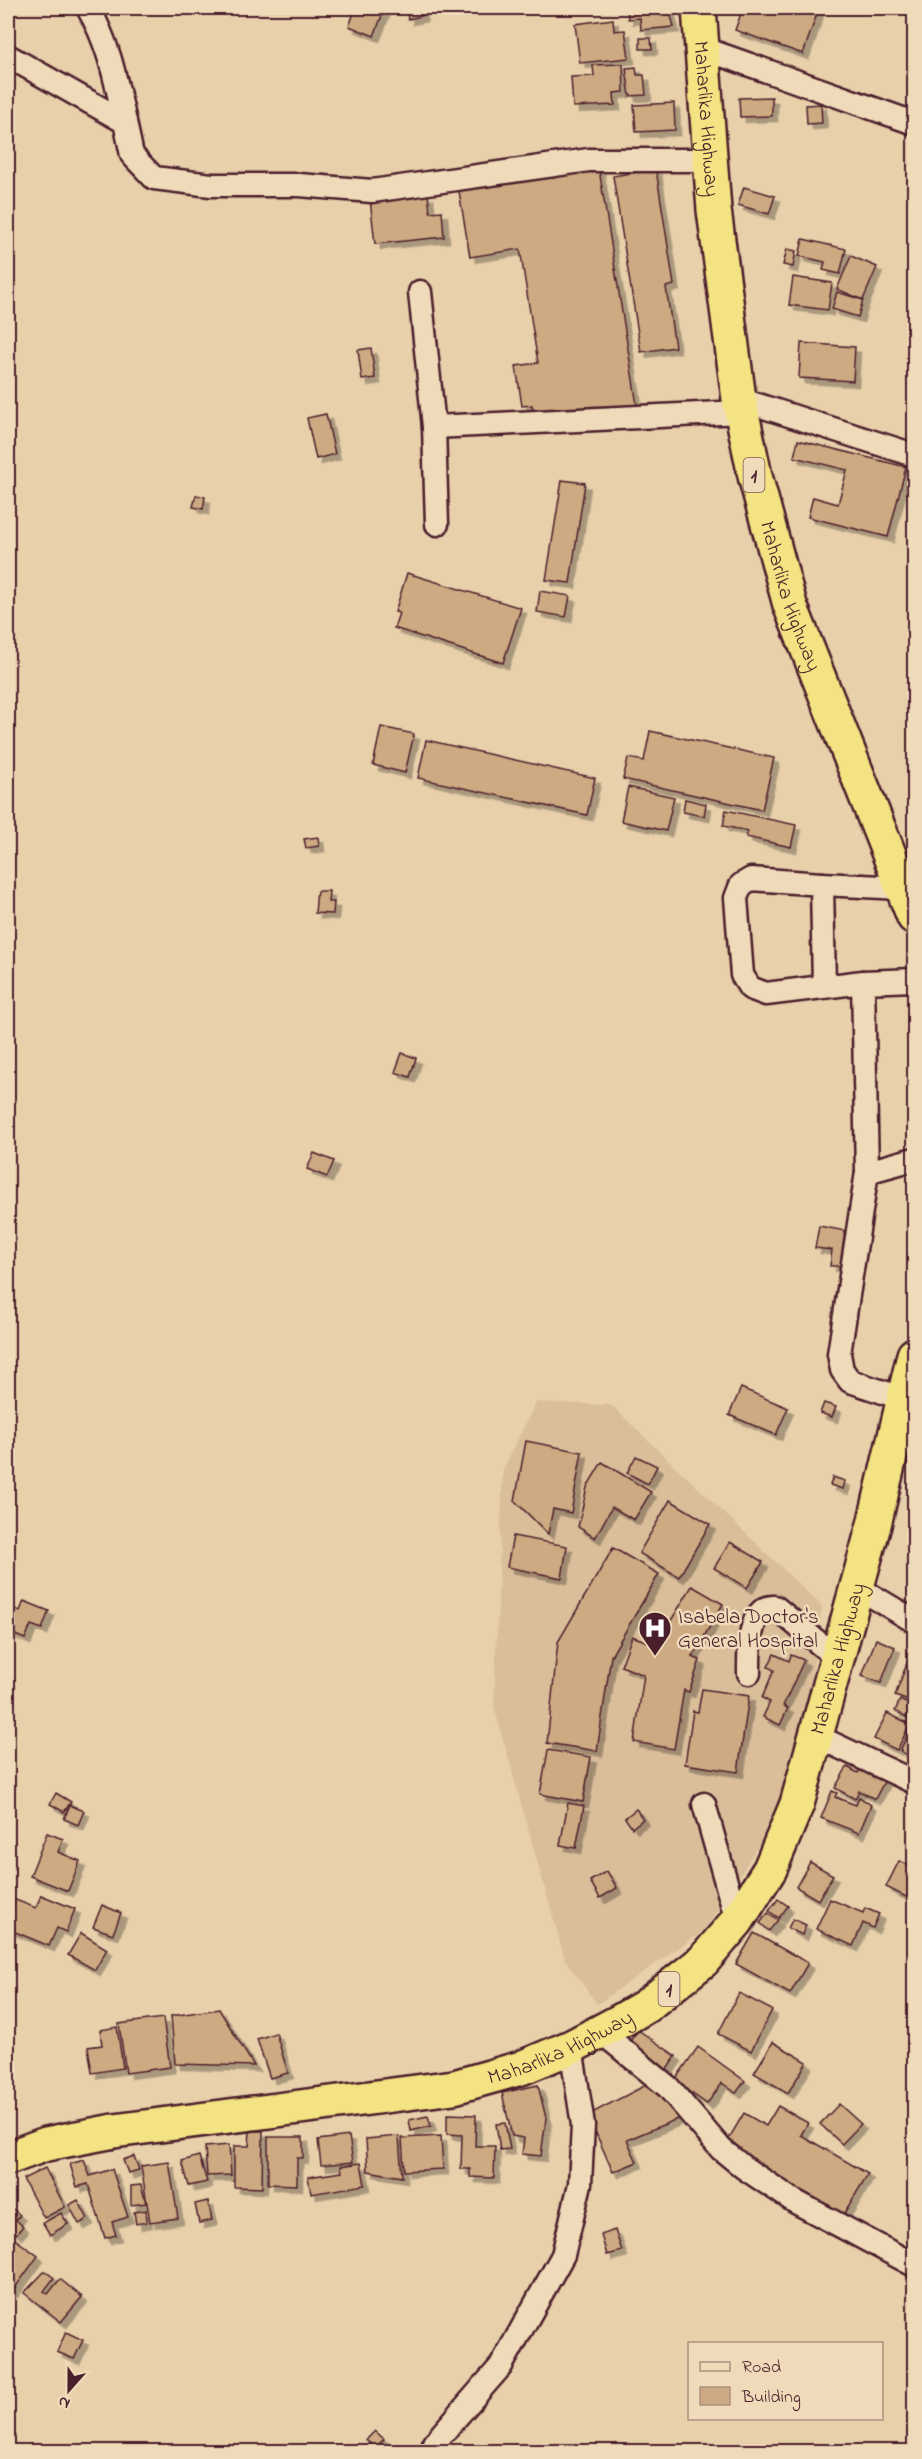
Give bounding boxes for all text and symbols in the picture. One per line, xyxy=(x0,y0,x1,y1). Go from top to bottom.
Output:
street label: Maharlika Highway xyxy=(684,40,726,198)
road number: 1 xyxy=(744,458,764,492)
street label: Maharlika Highway xyxy=(751,518,828,677)
street label: Maharlika Highway xyxy=(804,1580,876,1738)
place label: Isabela Doctor's General Hospital xyxy=(678,1603,819,1657)
hospital icon: Isabela Doctor's General Hospital xyxy=(637,1610,673,1657)
road number: 1 xyxy=(658,1972,680,2006)
street label: Maharlika Highway xyxy=(484,2004,640,2094)
legend xyxy=(688,2342,883,2420)
text: Road xyxy=(742,2355,781,2381)
north arrow xyxy=(39,2360,99,2420)
text: Building xyxy=(741,2385,801,2412)
text: N xyxy=(55,2389,74,2415)

